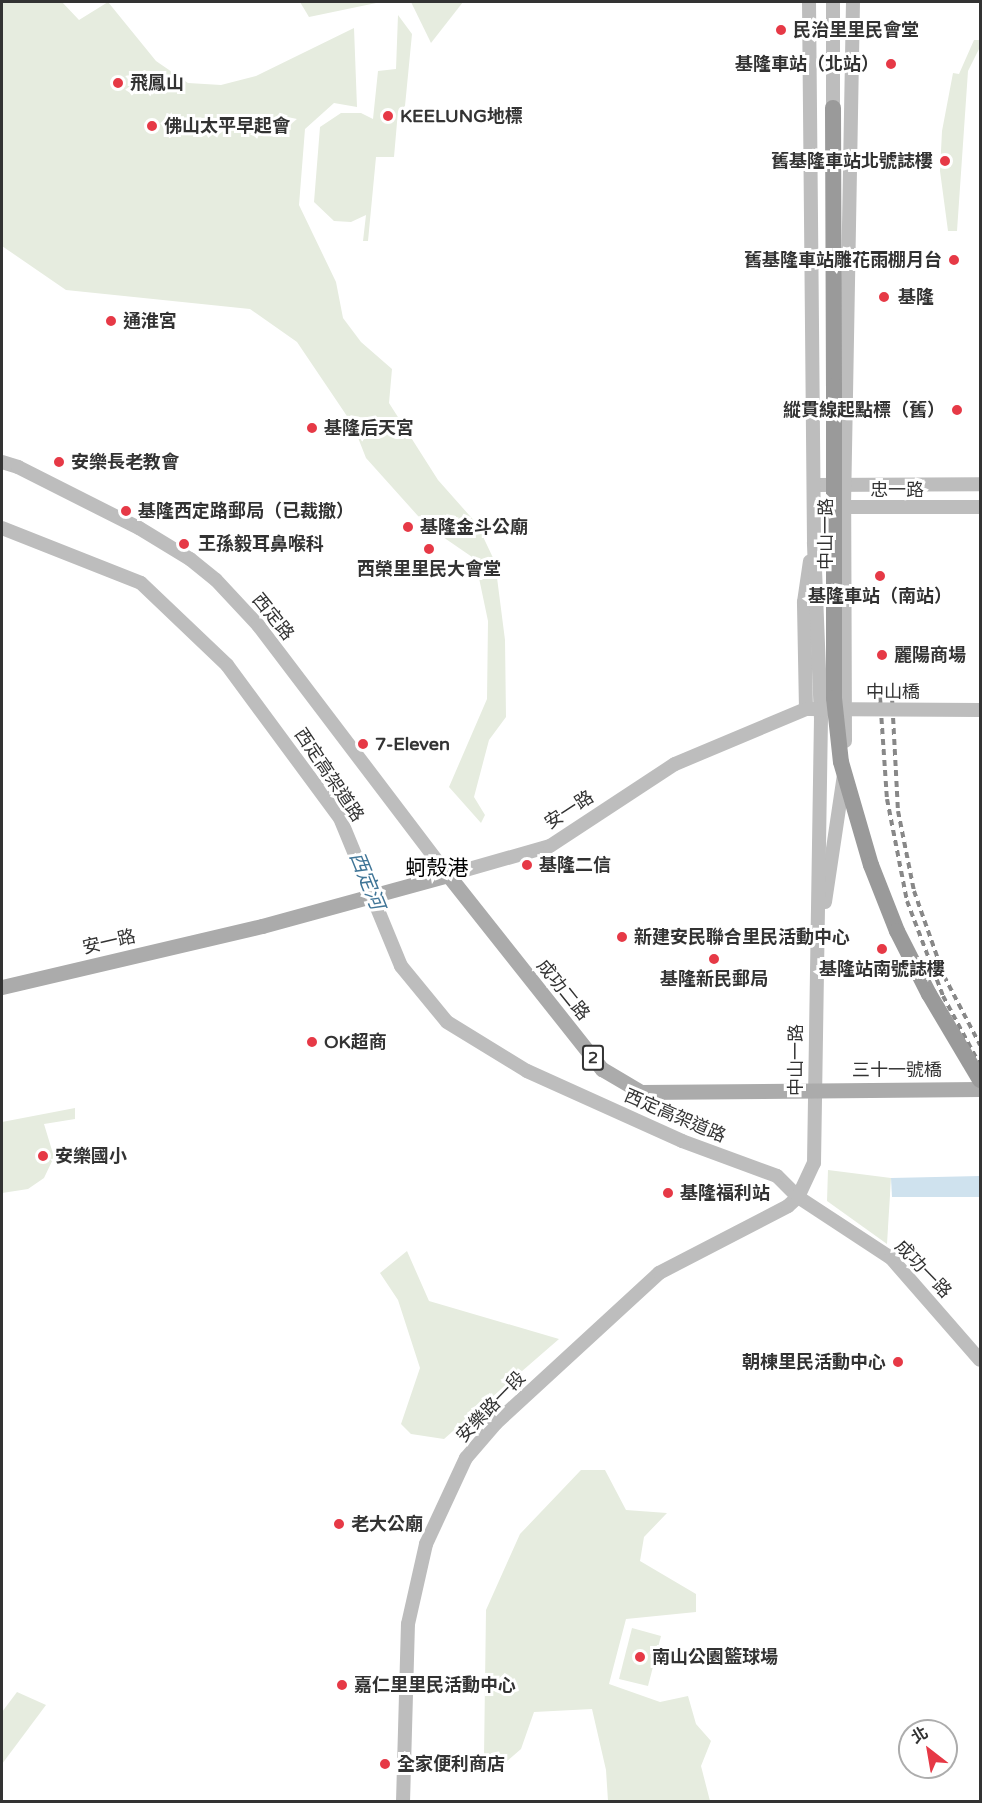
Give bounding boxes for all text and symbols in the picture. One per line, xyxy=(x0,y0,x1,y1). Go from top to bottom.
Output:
place label: 民治里里民會堂 xyxy=(793,19,919,41)
marker: 民治里里民會堂 xyxy=(774,23,788,37)
place label: 基隆車站（北站） xyxy=(735,53,879,75)
marker: 基隆車站（北站） xyxy=(884,57,898,71)
place label: 飛鳳山 xyxy=(130,72,184,94)
marker: 飛鳳山 xyxy=(111,76,125,90)
place label: KEELUNG地標 xyxy=(400,105,523,127)
marker: KEELUNG地標 xyxy=(381,109,395,123)
place label: 佛山太平早起會 xyxy=(164,115,290,137)
marker: 佛山太平早起會 xyxy=(145,119,159,133)
place label: 舊基隆車站北號誌樓 xyxy=(771,150,933,172)
marker: 舊基隆車站北號誌樓 xyxy=(938,154,952,168)
place label: 舊基隆車站雕花雨棚月台 xyxy=(744,249,942,271)
marker: 舊基隆車站雕花雨棚月台 xyxy=(947,253,961,267)
place label: 基隆 xyxy=(898,286,934,308)
marker: 基隆 xyxy=(875,288,893,306)
place label: 通淮宮 xyxy=(123,310,177,332)
marker: 通淮宮 xyxy=(104,314,118,328)
place label: 縱貫線起點標（舊） xyxy=(783,399,945,421)
marker: 縱貫線起點標（舊） xyxy=(950,403,964,417)
place label: 基隆后天宮 xyxy=(324,417,414,439)
marker: 基隆后天宮 xyxy=(305,421,319,435)
place label: 安樂長老教會 xyxy=(71,451,179,473)
marker: 安樂長老教會 xyxy=(52,455,66,469)
street label: 忠一路 xyxy=(870,479,924,501)
street label: 中山一路 xyxy=(815,498,837,570)
place label: 基隆西定路郵局（已裁撤） xyxy=(138,500,354,522)
marker: 基隆西定路郵局（已裁撤） xyxy=(119,504,133,518)
place label: 基隆金斗公廟 xyxy=(420,516,528,538)
marker: 基隆金斗公廟 xyxy=(401,520,415,534)
place label: 王孫毅耳鼻喉科 xyxy=(198,533,324,555)
marker: 王孫毅耳鼻喉科 xyxy=(175,535,193,553)
marker: 西榮里里民大會堂 xyxy=(422,542,436,556)
place label: 西榮里里民大會堂 xyxy=(357,558,501,580)
marker: 基隆車站（南站） xyxy=(873,569,887,583)
place label: 基隆車站（南站） xyxy=(808,585,952,607)
street label: 西定路 xyxy=(248,589,298,645)
place label: 麗陽商場 xyxy=(894,644,966,666)
marker: 麗陽商場 xyxy=(875,648,889,662)
street label: 中山橋 xyxy=(866,681,920,703)
street label: 西定高架道路 xyxy=(290,724,368,826)
place label: 7-Eleven xyxy=(375,733,450,755)
marker: 7-Eleven xyxy=(356,737,370,751)
street label: 安一路 xyxy=(540,786,598,834)
water label: 西定河 xyxy=(344,849,388,913)
place label: 基隆二信 xyxy=(539,854,611,876)
district label: 蚵殼港 xyxy=(406,856,468,882)
marker: 基隆二信 xyxy=(520,858,534,872)
street label: 安一路 xyxy=(80,925,138,959)
place label: 新建安民聯合里民活動中心 xyxy=(634,926,850,948)
marker: 新建安民聯合里民活動中心 xyxy=(615,930,629,944)
marker: 基隆站南號誌樓 xyxy=(875,942,889,956)
marker: 基隆新民郵局 xyxy=(707,952,721,966)
street label: 成功二路 xyxy=(532,955,594,1025)
place label: 基隆站南號誌樓 xyxy=(819,958,945,980)
place label: 基隆新民郵局 xyxy=(660,968,768,990)
street label: 中山一路 xyxy=(785,1024,807,1096)
place label: OK超商 xyxy=(324,1031,387,1053)
marker: OK超商 xyxy=(305,1035,319,1049)
road number: 2 xyxy=(581,1045,605,1071)
street label: 三十一號橋 xyxy=(852,1059,942,1081)
street label: 西定高架道路 xyxy=(621,1085,729,1147)
place label: 安樂國小 xyxy=(55,1145,127,1167)
marker: 安樂國小 xyxy=(36,1149,50,1163)
place label: 基隆福利站 xyxy=(680,1182,770,1204)
marker: 基隆福利站 xyxy=(661,1186,675,1200)
street label: 成功一路 xyxy=(890,1236,956,1302)
place label: 朝棟里民活動中心 xyxy=(742,1351,886,1373)
marker: 朝棟里民活動中心 xyxy=(891,1355,905,1369)
street label: 安樂路一段 xyxy=(452,1367,530,1447)
place label: 老大公廟 xyxy=(351,1513,423,1535)
marker: 老大公廟 xyxy=(332,1517,346,1531)
place label: 南山公園籃球場 xyxy=(652,1646,778,1668)
marker: 南山公園籃球場 xyxy=(633,1650,647,1664)
place label: 嘉仁里里民活動中心 xyxy=(354,1674,516,1696)
marker: 嘉仁里里民活動中心 xyxy=(335,1678,349,1692)
north arrow xyxy=(898,1719,958,1779)
text: 北 xyxy=(908,1723,932,1748)
place label: 全家便利商店 xyxy=(397,1753,505,1775)
marker: 全家便利商店 xyxy=(378,1757,392,1771)

